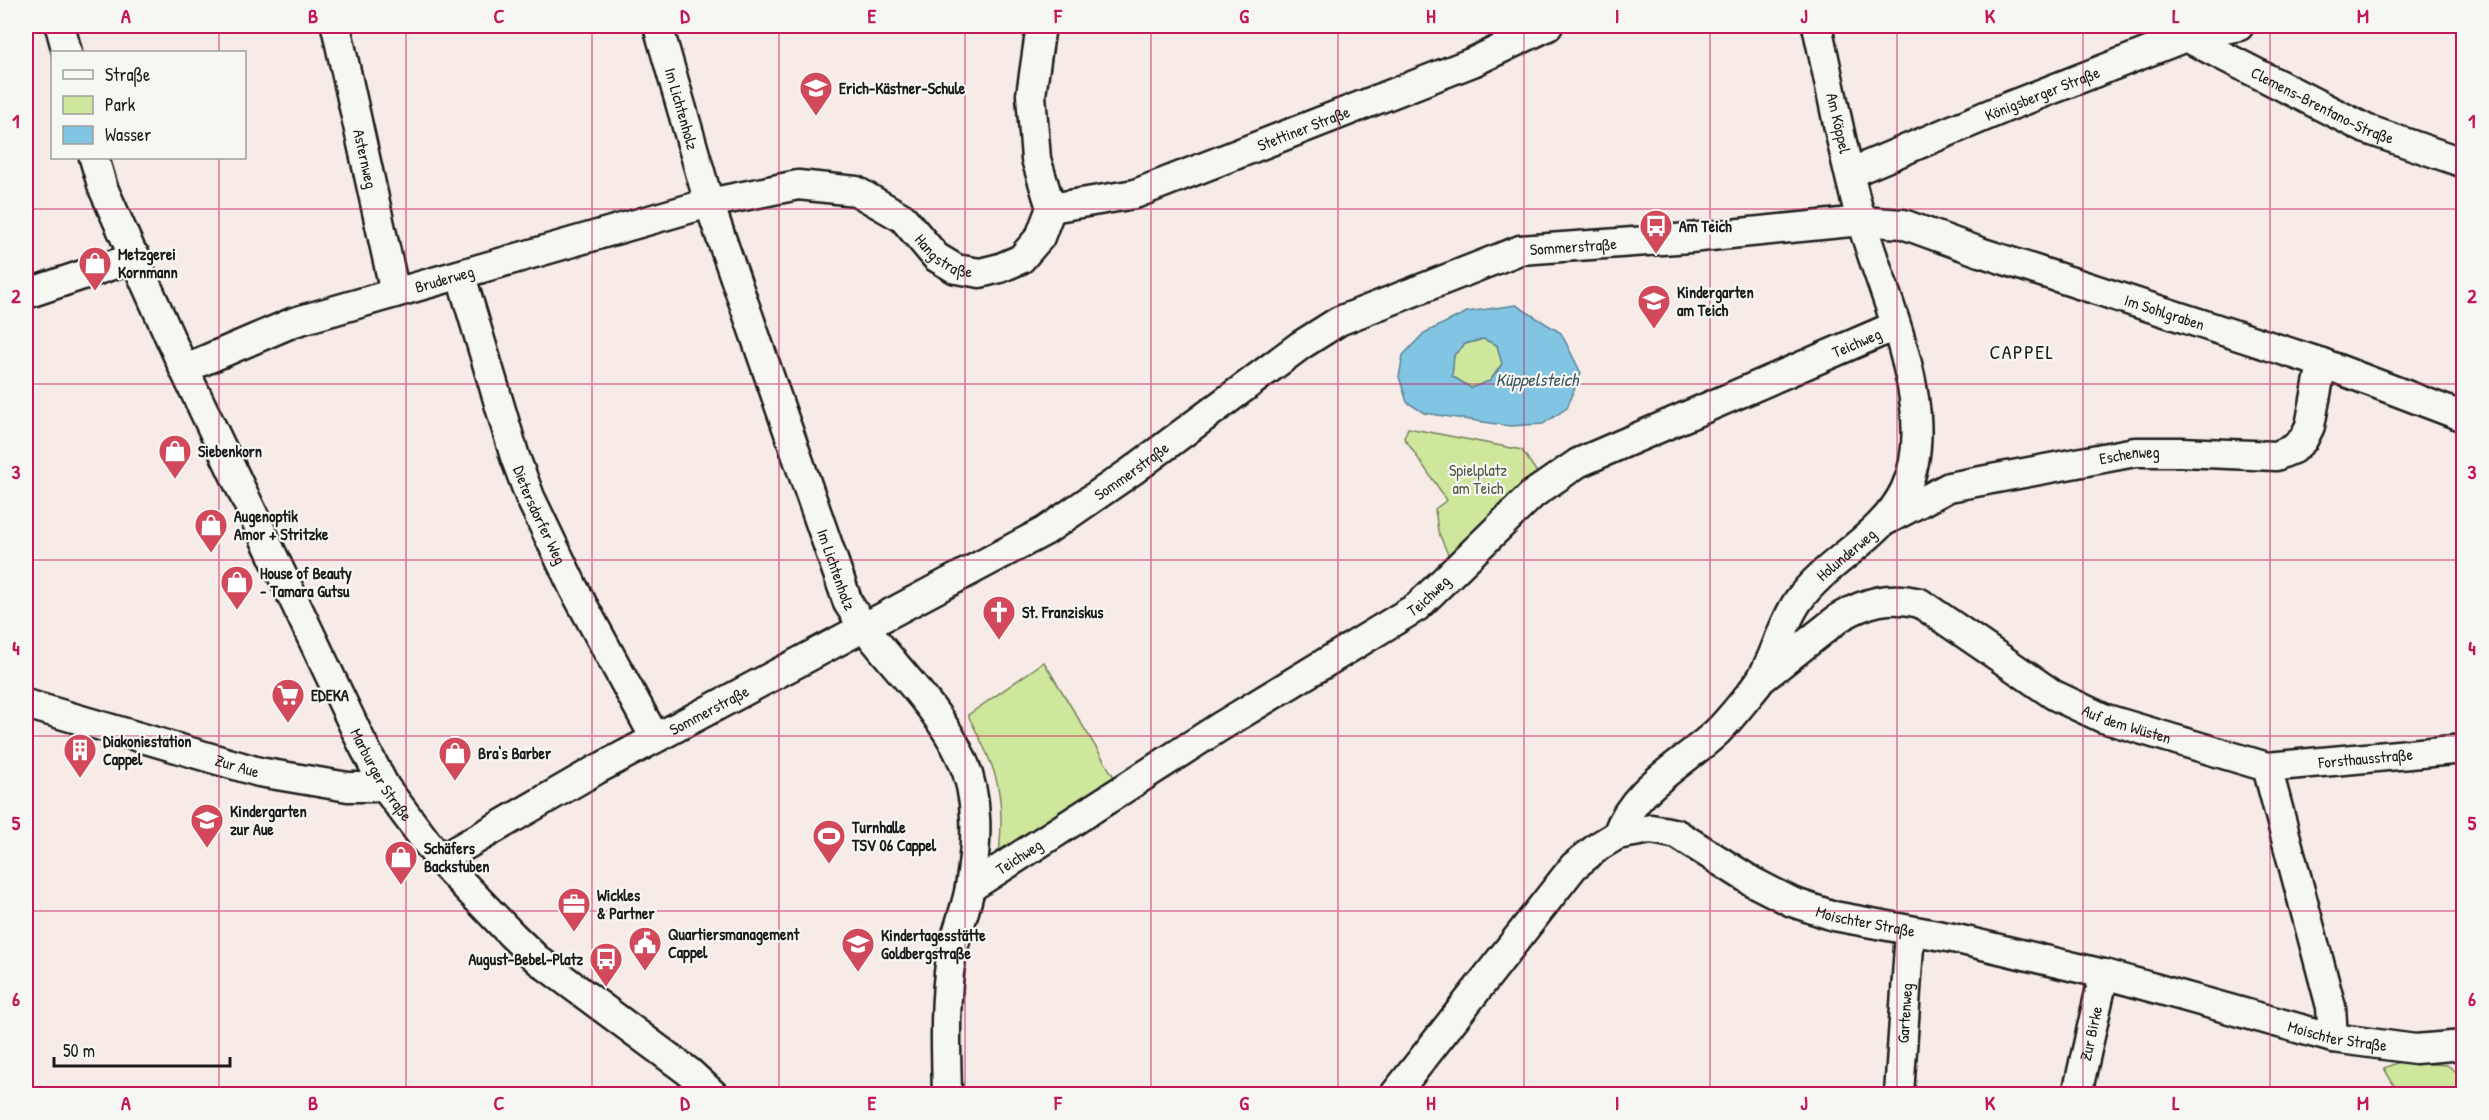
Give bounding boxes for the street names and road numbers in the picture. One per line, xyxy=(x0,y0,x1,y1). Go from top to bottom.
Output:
street label: Königsberger Straße xyxy=(1981,61,2103,126)
street label: Clemens-Brentano-Straße xyxy=(2247,61,2398,149)
street label: Im Lichtenholz xyxy=(660,65,704,152)
street label: Am Köppel xyxy=(1821,91,1857,156)
street label: Stettiner Straße xyxy=(1254,100,1353,156)
street label: Asternweg xyxy=(348,127,383,191)
street label: Hangstraße xyxy=(910,229,975,283)
street label: Sommerstraße xyxy=(1529,232,1618,260)
street label: Bruderweg xyxy=(412,260,476,298)
street label: Im Sohlgraben xyxy=(2122,289,2207,335)
street label: Teichweg xyxy=(1829,322,1884,363)
street label: Sommerstraße xyxy=(1090,436,1174,505)
street label: Eschenweg xyxy=(2097,441,2160,469)
street label: Dietersdorfer Weg xyxy=(508,463,572,568)
street label: Holunderweg xyxy=(1811,523,1881,586)
street label: Im Lichtenholz xyxy=(812,526,861,614)
street label: Teichweg xyxy=(1403,570,1455,621)
street label: Sommerstraße xyxy=(665,679,753,740)
street label: Auf dem Wüsten xyxy=(2079,699,2174,749)
street label: Marburger Straße xyxy=(346,725,418,826)
street label: Forsthausstraße xyxy=(2316,743,2414,773)
street label: Zur Aue xyxy=(213,749,262,783)
street label: Teichweg xyxy=(991,833,1046,880)
street label: Moischter Straße xyxy=(1813,900,1918,942)
street label: Gartenweg xyxy=(1891,982,1918,1044)
street label: Zur Birke xyxy=(2074,1004,2108,1063)
street label: Moischter Straße xyxy=(2285,1015,2389,1056)

